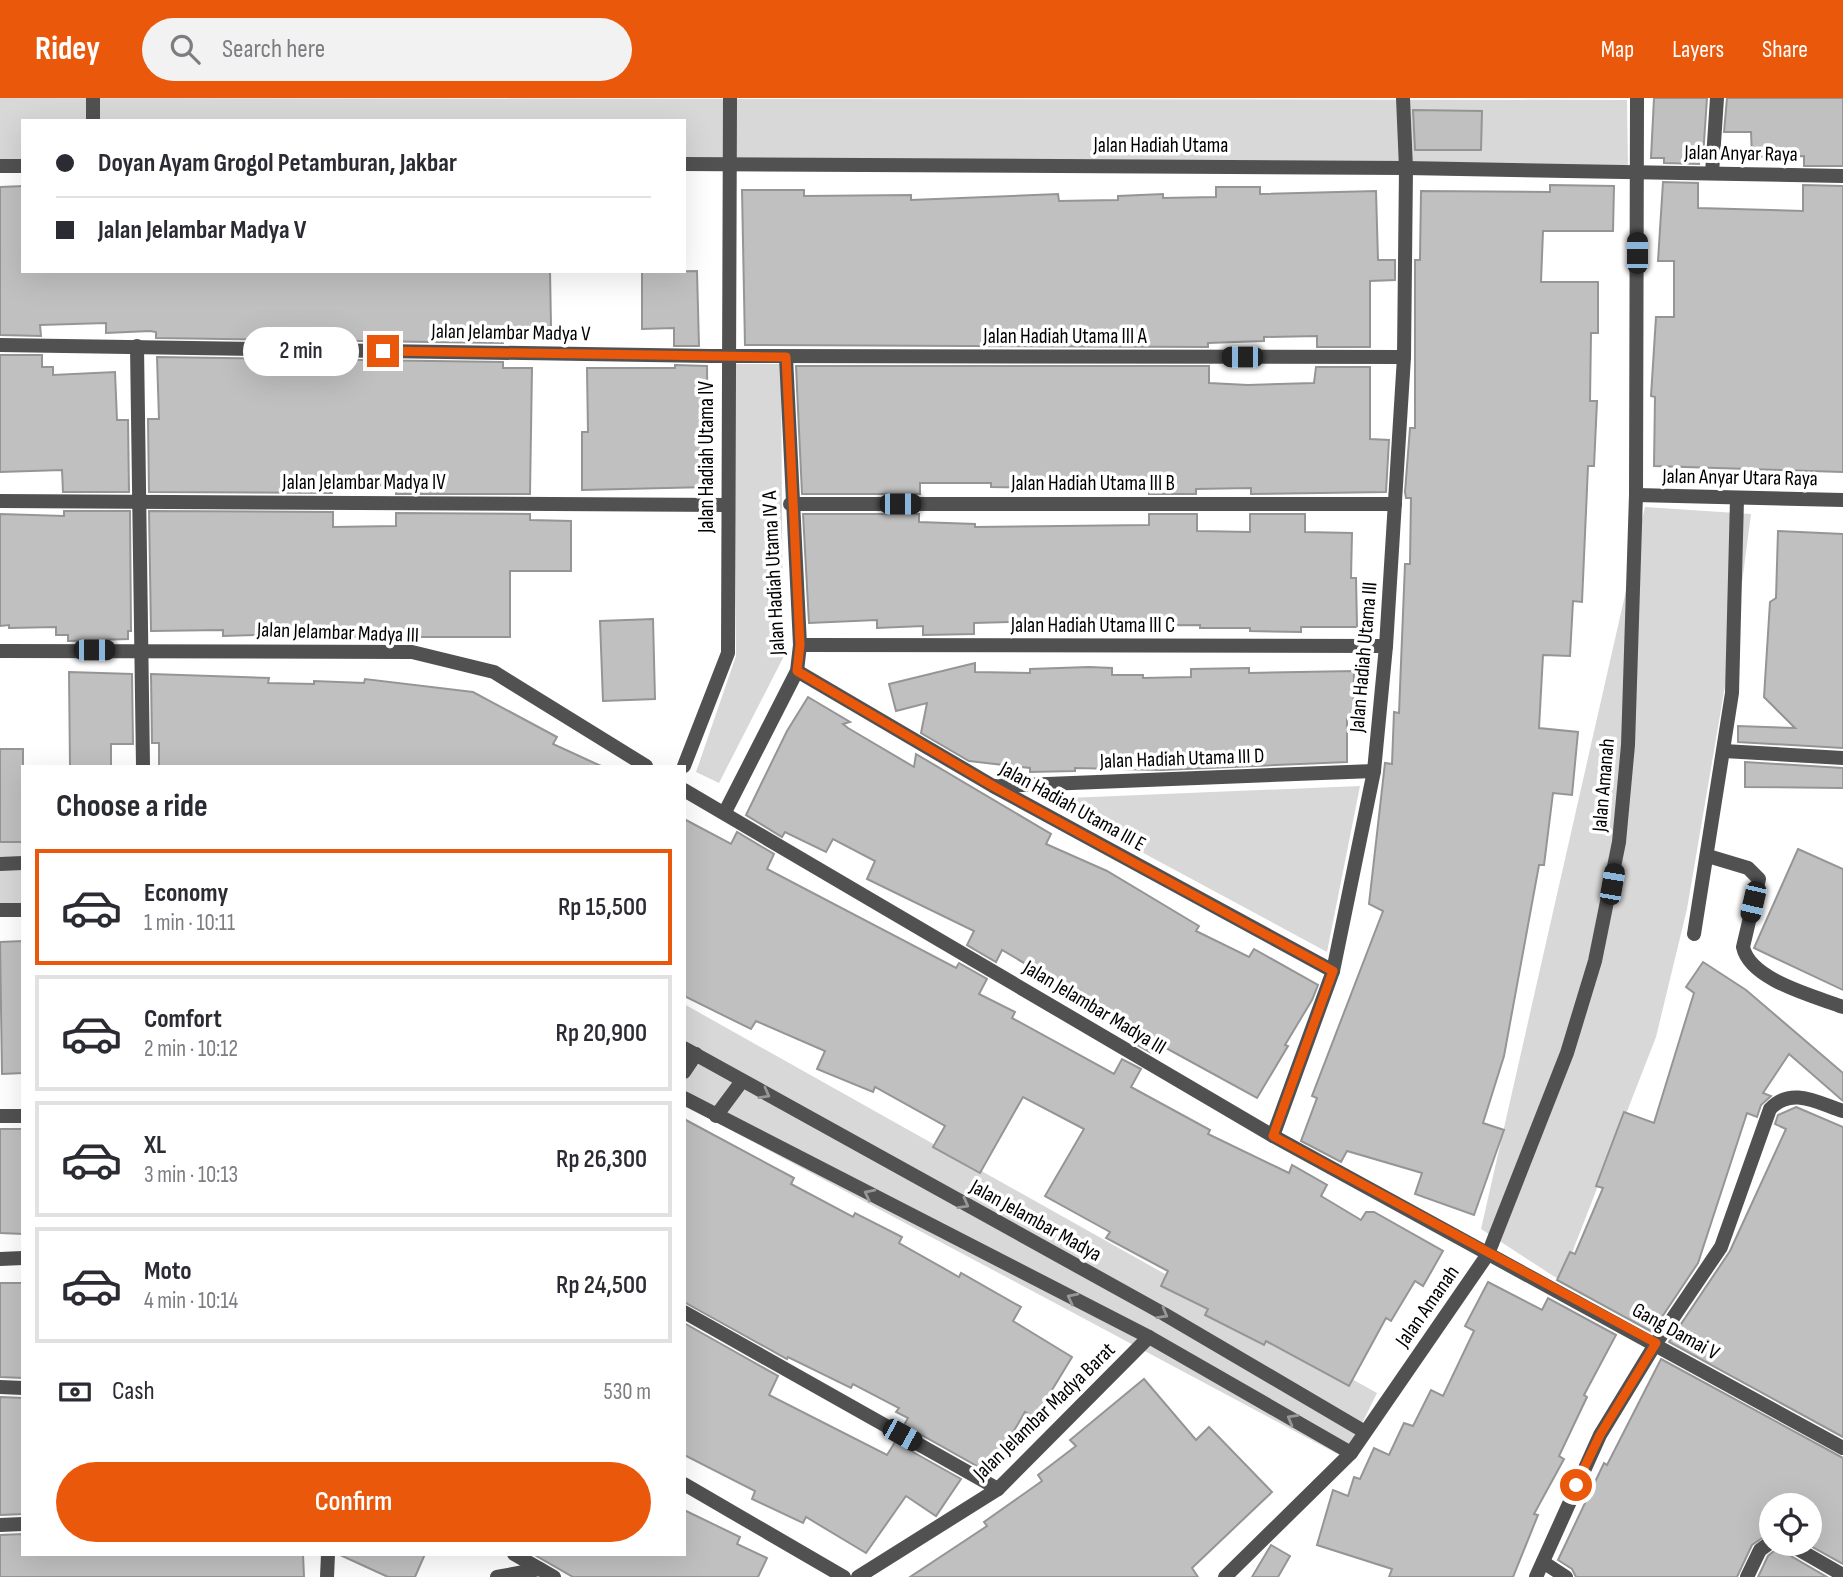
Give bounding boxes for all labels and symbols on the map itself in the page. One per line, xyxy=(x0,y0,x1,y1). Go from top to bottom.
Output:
street label: Jalan Hadiah Utama xyxy=(1093,133,1228,158)
street label: Jalan Anyar Raya xyxy=(1683,140,1798,167)
car xyxy=(1627,232,1648,274)
street label: Jalan Jelambar Madya V xyxy=(430,319,591,346)
street label: Jalan Hadiah Utama III A xyxy=(982,324,1148,349)
callout: 2 min xyxy=(243,327,358,376)
route end xyxy=(367,335,399,367)
car xyxy=(1222,347,1264,368)
street label: Jalan Hadiah Utama IV xyxy=(694,380,719,534)
street label: Jalan Anyar Utara Raya xyxy=(1661,464,1818,491)
street label: Jalan Jelambar Madya IV xyxy=(281,470,446,495)
street label: Jalan Hadiah Utama III B xyxy=(1010,471,1175,496)
street label: Jalan Hadiah Utama IV A xyxy=(757,489,790,657)
car xyxy=(880,494,922,515)
street label: Jalan Hadiah Utama III xyxy=(1344,581,1383,734)
street label: Jalan Hadiah Utama III C xyxy=(1010,613,1175,638)
street label: Jalan Jelambar Madya III xyxy=(255,617,420,648)
car xyxy=(74,640,116,661)
street label: Jalan Amanah xyxy=(1587,737,1620,834)
street label: Jalan Hadiah Utama III D xyxy=(1098,743,1265,774)
street label: Jalan Hadiah Utama III E xyxy=(995,756,1150,857)
car xyxy=(1599,861,1626,907)
car xyxy=(1739,879,1768,925)
street label: Jalan Jelambar Madya III xyxy=(1018,954,1171,1060)
one-way arrow xyxy=(758,1086,770,1099)
street label: Jalan Jelambar Madya xyxy=(965,1174,1106,1267)
one-way arrow xyxy=(864,1189,876,1203)
one-way arrow xyxy=(957,1196,969,1209)
street label: Jalan Amanah xyxy=(1390,1261,1465,1353)
one-way arrow xyxy=(1067,1292,1079,1306)
street label: Gang Damai V xyxy=(1628,1297,1724,1366)
one-way arrow xyxy=(1156,1306,1168,1319)
street label: Jalan Jelambar Madya Barat xyxy=(968,1337,1120,1486)
one-way arrow xyxy=(1287,1415,1300,1428)
car xyxy=(879,1416,926,1454)
route start xyxy=(1560,1469,1592,1501)

